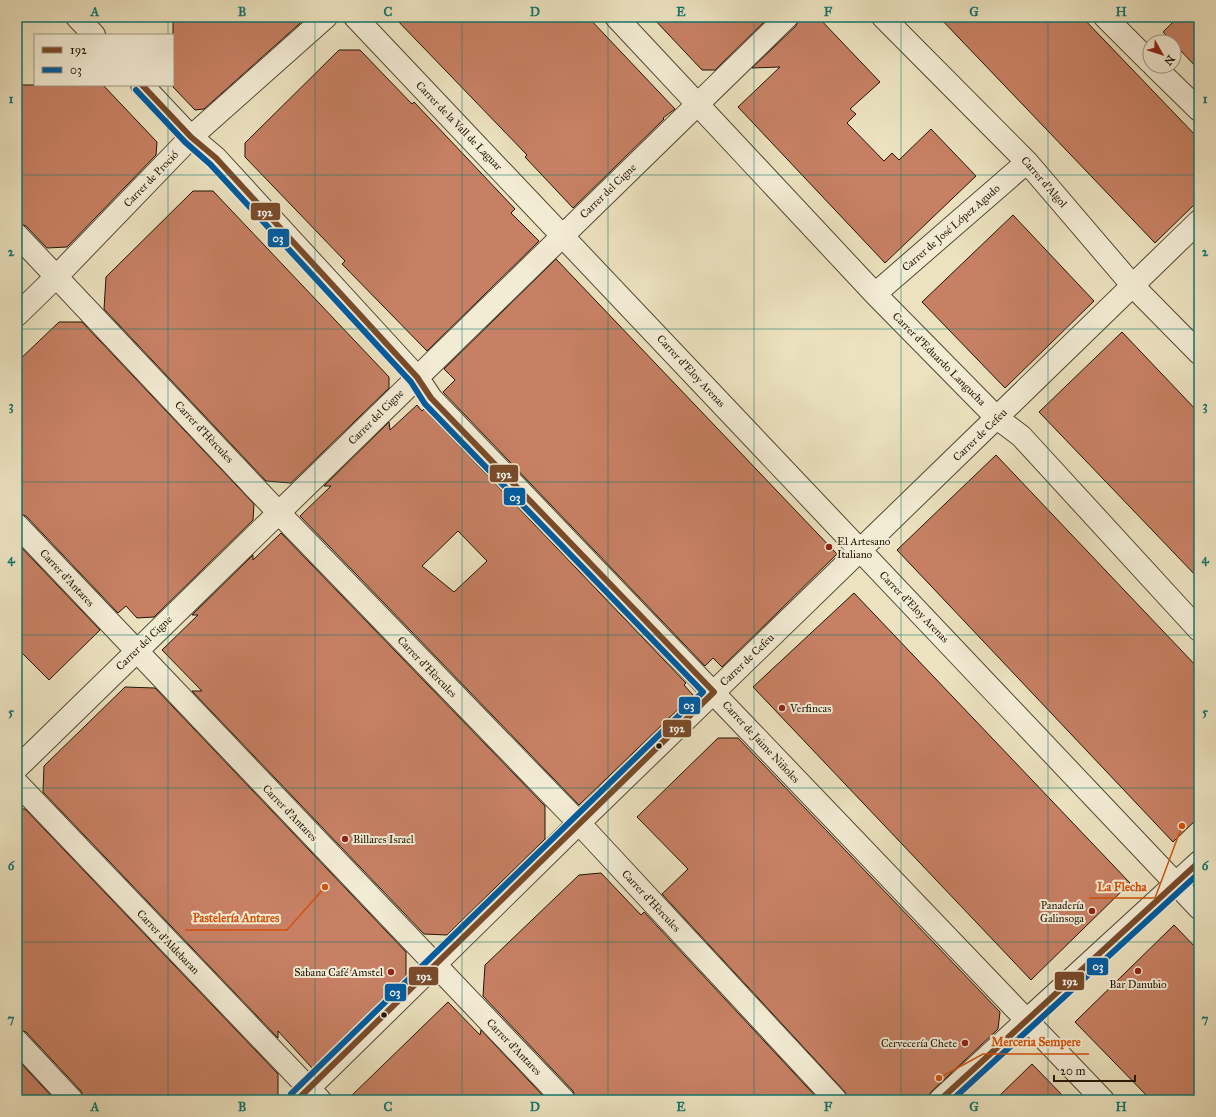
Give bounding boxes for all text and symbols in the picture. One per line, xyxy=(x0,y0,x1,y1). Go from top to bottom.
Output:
text: A xyxy=(90,4,100,20)
text: B xyxy=(238,4,247,20)
text: C xyxy=(384,4,393,20)
text: D xyxy=(530,4,540,20)
text: E xyxy=(676,4,686,20)
text: F xyxy=(824,4,833,20)
text: G xyxy=(969,4,979,20)
text: H xyxy=(1115,4,1127,20)
legend xyxy=(34,34,174,86)
north arrow xyxy=(1142,34,1182,74)
text: 192 xyxy=(70,43,87,57)
text: N xyxy=(1161,52,1177,68)
text: 03 xyxy=(70,63,82,77)
street label: Carrer de la Vall de Laguar xyxy=(413,79,506,174)
text: 1 xyxy=(8,91,14,107)
text: 1 xyxy=(1202,91,1208,107)
street label: Carrer de Proció xyxy=(121,148,181,210)
street label: Carrer d'Algol xyxy=(1018,154,1070,210)
street label: Carrer del Cigne xyxy=(577,161,639,221)
street label: Carrer de José López Agudo xyxy=(899,182,1004,275)
line badge: 192 xyxy=(250,202,281,221)
text: 192 xyxy=(257,206,273,220)
line badge: 03 xyxy=(267,228,290,248)
text: 03 xyxy=(273,232,283,246)
text: 2 xyxy=(8,244,15,260)
text: 2 xyxy=(1202,244,1209,260)
street label: Carrer d'Eduardo Langucha xyxy=(890,310,989,409)
street label: Carrer d'Eloy Arenas xyxy=(654,332,728,410)
street label: Carrer del Cigne xyxy=(346,386,407,447)
text: 3 xyxy=(8,398,14,414)
street label: Carrer d'Hèrcules xyxy=(172,398,236,466)
text: 3 xyxy=(1202,398,1208,414)
street label: Carrer de Cefeu xyxy=(950,406,1010,464)
line badge: 192 xyxy=(489,464,519,483)
text: 192 xyxy=(496,468,512,482)
line badge: 03 xyxy=(503,487,526,506)
text: 03 xyxy=(510,491,520,505)
place label: El Artesano Italiano xyxy=(837,535,891,561)
marker: El Artesano Italiano xyxy=(824,542,834,552)
street label: Carrer d'Antares xyxy=(37,547,97,609)
text: 4 xyxy=(7,551,15,567)
text: 4 xyxy=(1201,551,1209,567)
street label: Carrer d'Eloy Arenas xyxy=(877,569,951,645)
street label: Carrer del Cigne xyxy=(113,613,175,673)
street label: Carrer de Cefeu xyxy=(717,631,777,689)
street label: Carrer d'Hèrcules xyxy=(395,634,459,700)
line badge: 03 xyxy=(678,696,701,715)
street label: Carrer de Jaime Niñoles xyxy=(719,698,802,786)
text: 03 xyxy=(684,699,694,713)
place label: Verfincas xyxy=(789,702,831,715)
marker: Verfincas xyxy=(777,703,787,713)
text: 5 xyxy=(8,704,15,720)
text: 5 xyxy=(1202,704,1209,720)
line badge: 192 xyxy=(662,719,692,738)
text: 192 xyxy=(669,722,685,736)
unlabelled marker xyxy=(654,741,664,751)
street label: Carrer d'Antares xyxy=(260,782,320,844)
place label: Billares Israel xyxy=(353,833,414,846)
marker: Billares Israel xyxy=(340,834,350,844)
text: 6 xyxy=(8,858,16,874)
text: 6 xyxy=(1202,858,1210,874)
street label: Carrer d'Hèrcules xyxy=(619,867,683,935)
callout: La Flecha xyxy=(1089,874,1155,898)
text: La Flecha xyxy=(1097,880,1148,894)
place label: Panadería Galinsoga xyxy=(1040,899,1084,925)
callout: Pastelería Antares xyxy=(185,906,287,930)
marker: Panadería Galinsoga xyxy=(1087,906,1097,916)
street label: Carrer d'Aldebaran xyxy=(134,907,202,977)
text: Pastelería Antares xyxy=(193,911,280,925)
line badge: 03 xyxy=(1086,957,1109,976)
text: 03 xyxy=(1093,960,1103,974)
place label: Sabana Café Amstel xyxy=(294,966,383,979)
line badge: 192 xyxy=(408,966,439,986)
marker: Bar Danubio xyxy=(1133,966,1143,976)
marker: Sabana Café Amstel xyxy=(386,967,396,977)
text: 192 xyxy=(416,970,432,984)
line badge: 192 xyxy=(1054,971,1085,991)
text: 192 xyxy=(1062,975,1078,989)
place label: Bar Danubio xyxy=(1109,978,1167,991)
line badge: 03 xyxy=(384,983,407,1002)
text: 03 xyxy=(390,986,400,1000)
unlabelled marker xyxy=(379,1010,389,1020)
text: 7 xyxy=(8,1011,15,1027)
text: 7 xyxy=(1202,1011,1209,1027)
street label: Carrer d'Antares xyxy=(484,1016,544,1078)
callout: Merceria Sempere xyxy=(983,1030,1089,1054)
text: Merceria Sempere xyxy=(991,1035,1081,1050)
place label: Cervecería Chete xyxy=(881,1037,957,1050)
marker: Cervecería Chete xyxy=(960,1038,970,1048)
scale bar xyxy=(1054,1057,1135,1083)
text: 20 m xyxy=(1060,1064,1086,1078)
text: A xyxy=(90,1099,100,1115)
text: B xyxy=(238,1099,247,1115)
text: C xyxy=(384,1099,393,1115)
text: D xyxy=(530,1099,540,1115)
text: E xyxy=(676,1099,686,1115)
text: F xyxy=(824,1099,833,1115)
text: G xyxy=(969,1099,979,1115)
text: H xyxy=(1115,1099,1127,1115)

